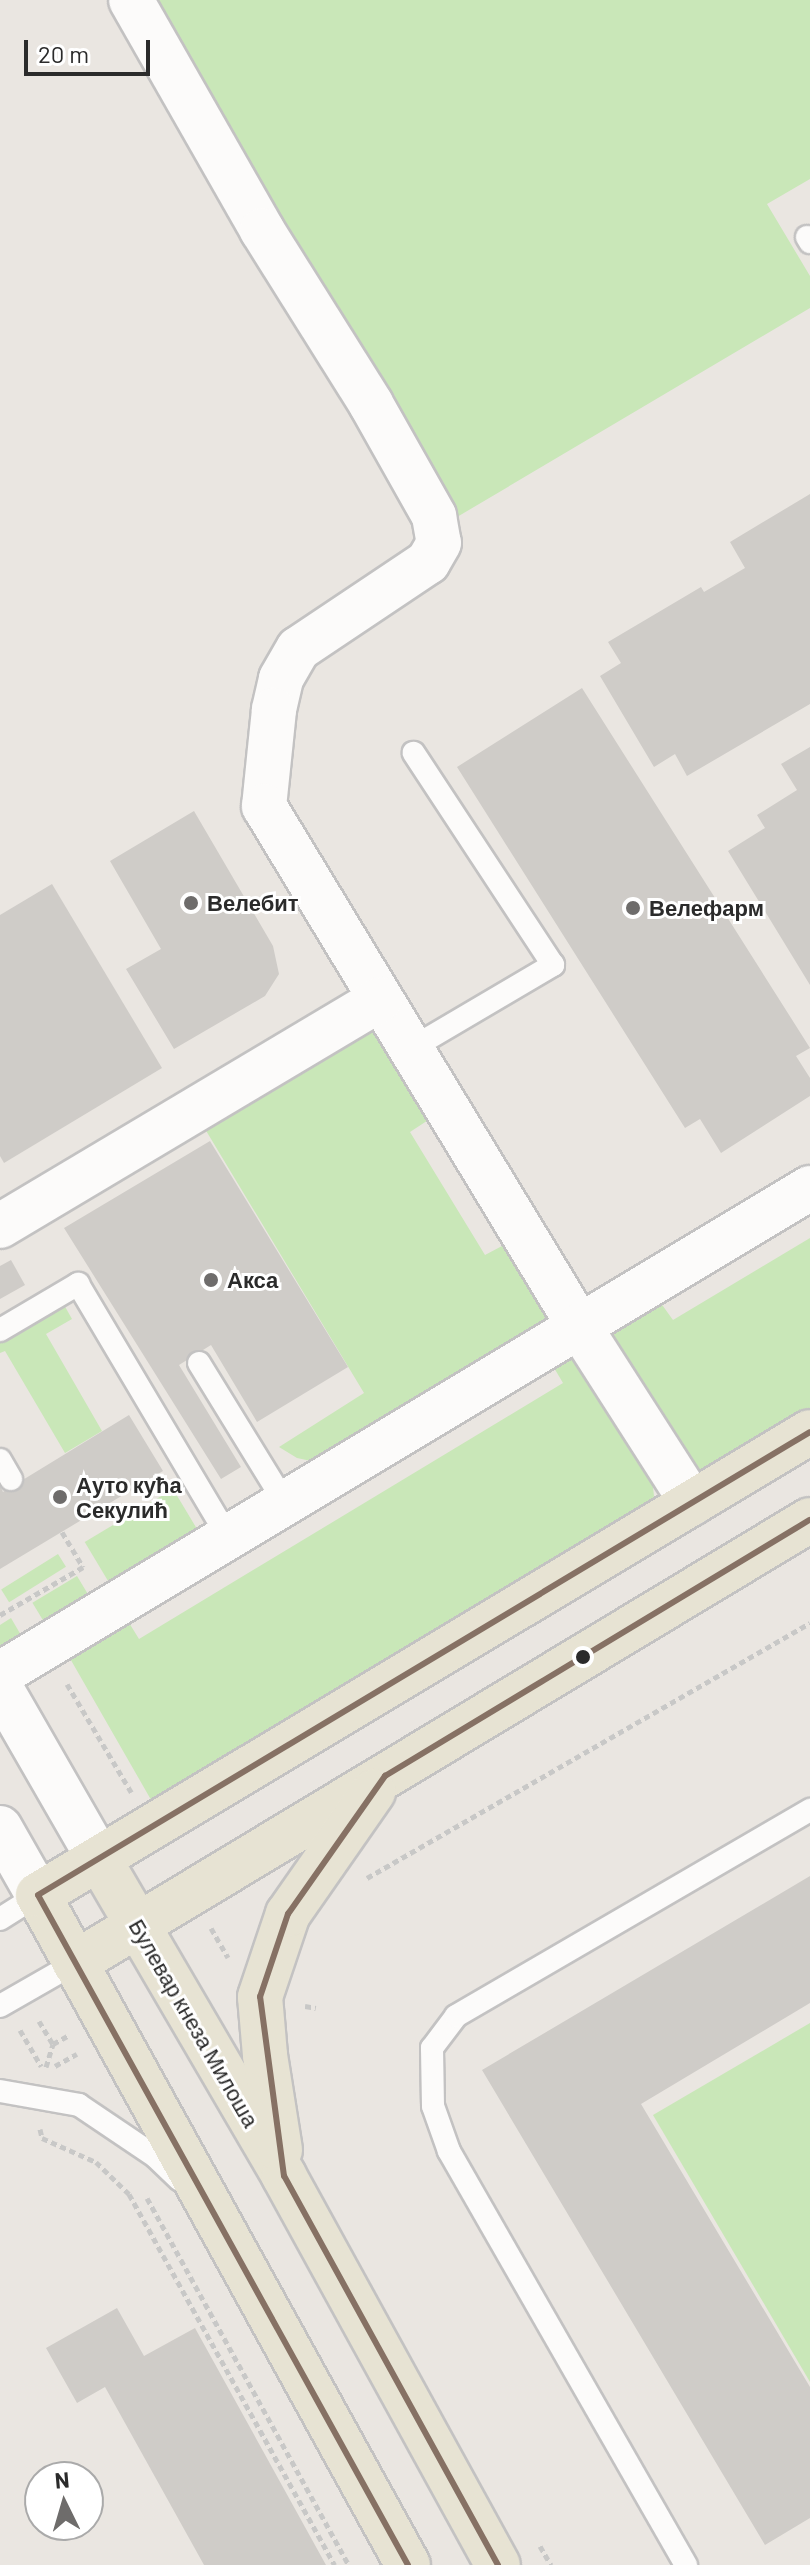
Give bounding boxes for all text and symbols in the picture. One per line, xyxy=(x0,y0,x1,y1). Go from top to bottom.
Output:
scale bar xyxy=(28,24,154,74)
text: 20 m xyxy=(38,39,89,68)
place label: Велебит xyxy=(207,890,299,916)
marker: Велебит xyxy=(182,894,200,912)
place label: Велефарм xyxy=(649,895,764,921)
marker: Велефарм xyxy=(624,899,642,917)
place label: Акса xyxy=(227,1267,278,1293)
marker: Акса xyxy=(202,1271,220,1289)
place label: Ауто кућа Секулић xyxy=(76,1471,182,1522)
marker: Ауто кућа Секулић xyxy=(51,1488,69,1506)
unlabelled marker xyxy=(575,1649,591,1665)
street label: Булевар кнеза Милоша xyxy=(124,1914,264,2132)
north arrow xyxy=(24,2461,104,2541)
text: N xyxy=(54,2465,71,2493)

